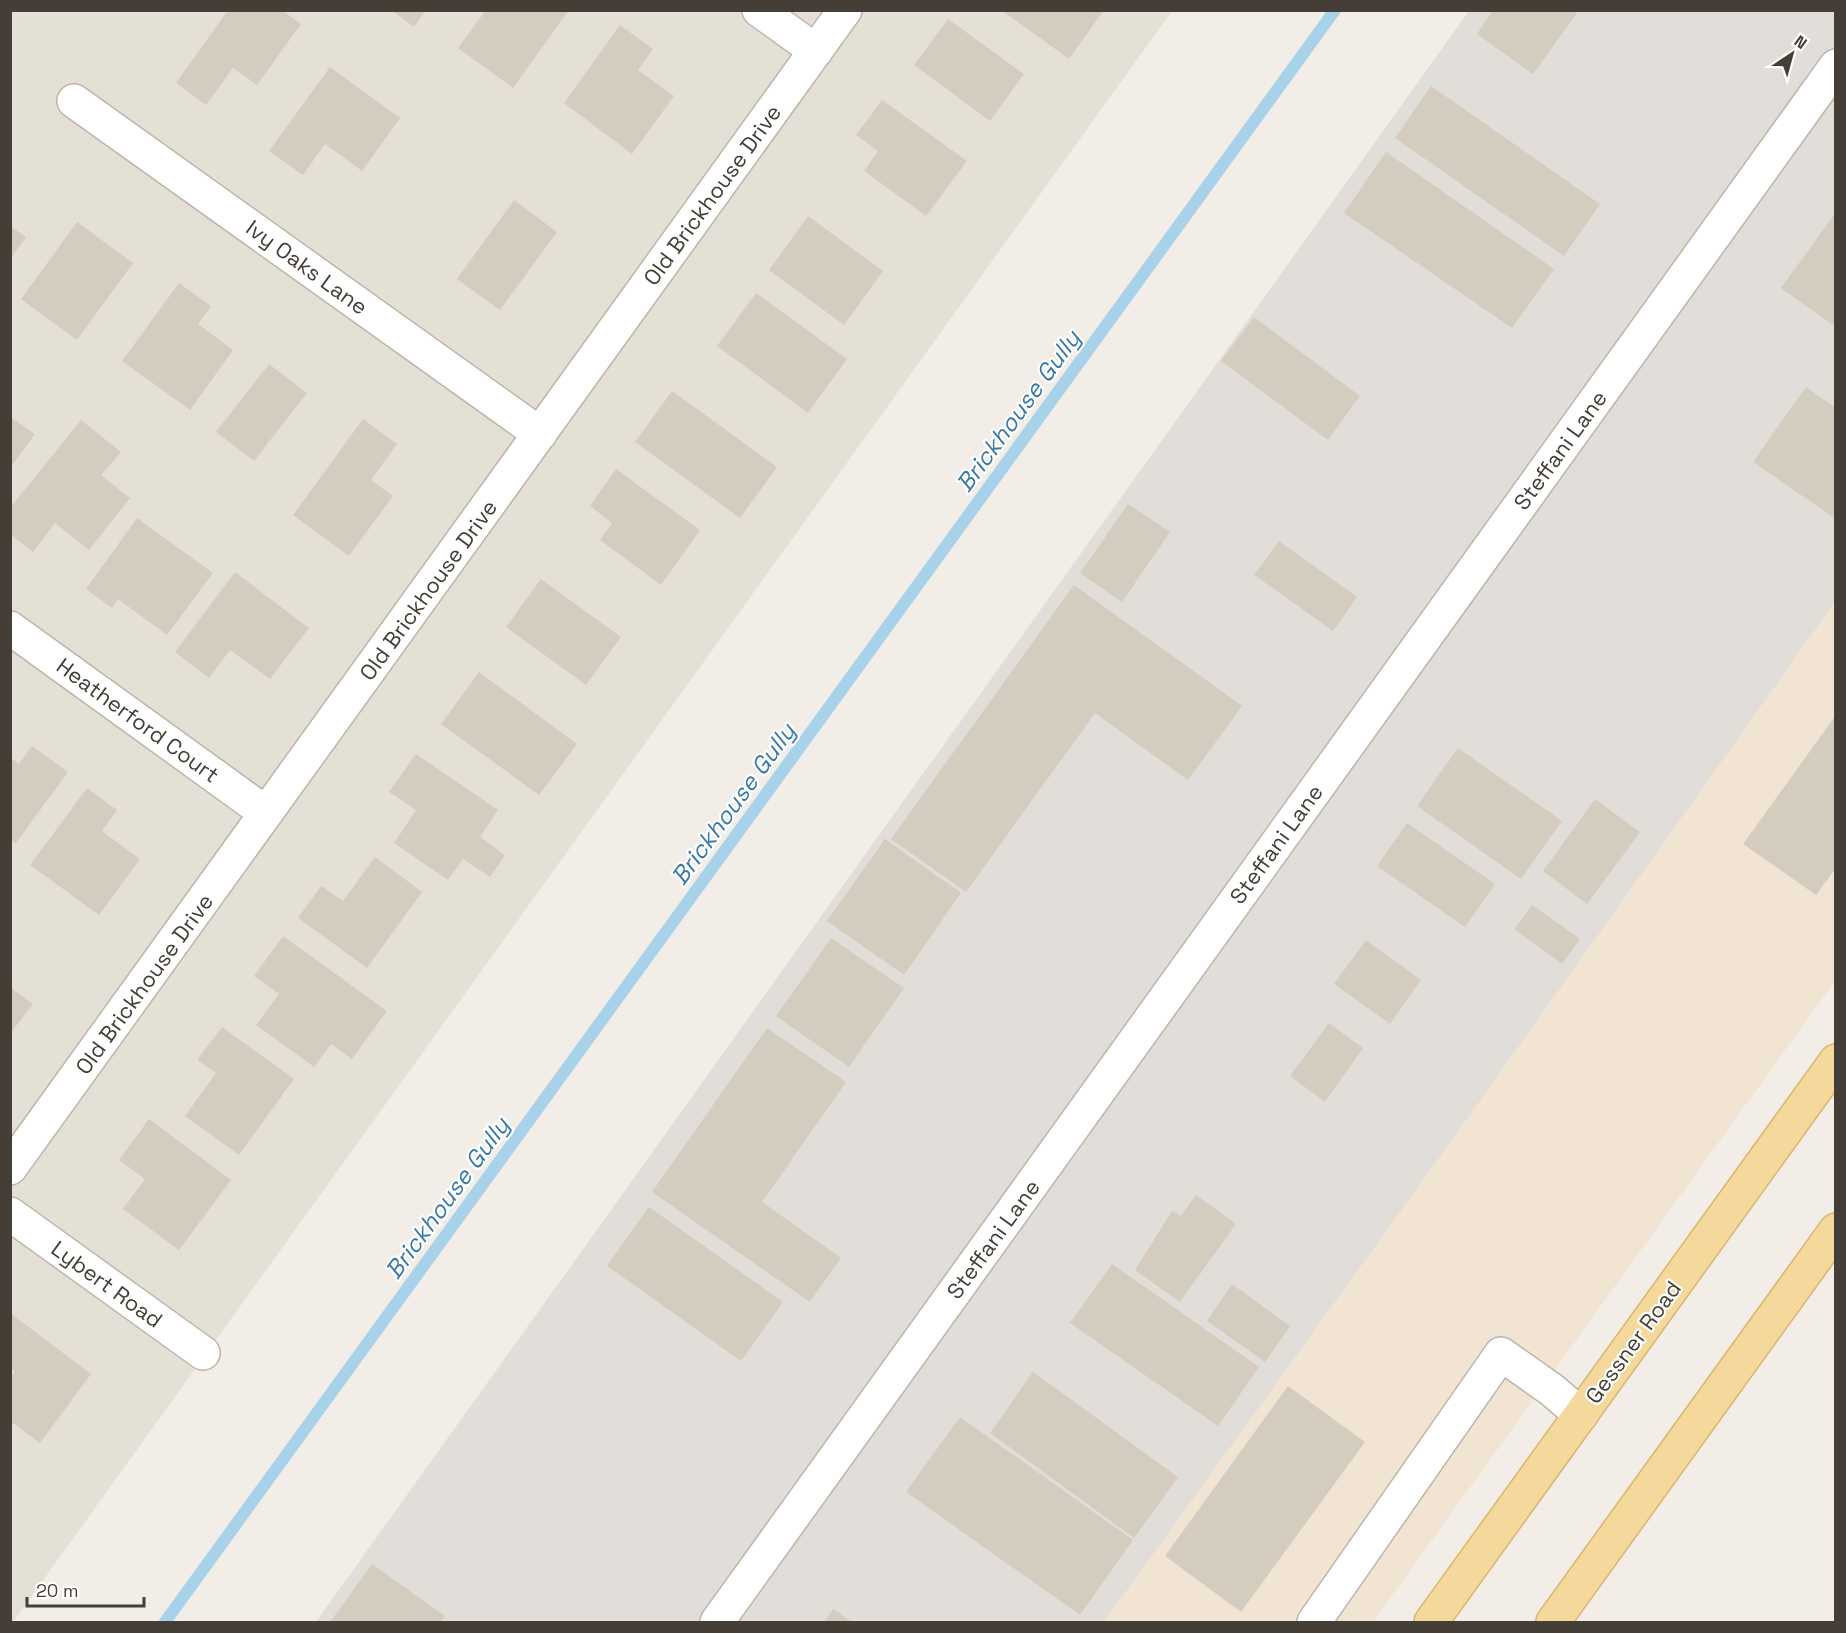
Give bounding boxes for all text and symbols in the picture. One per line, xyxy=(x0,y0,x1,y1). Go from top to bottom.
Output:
north arrow xyxy=(1762,24,1822,84)
text: N xyxy=(1790,31,1811,54)
street label: Old Brickhouse Drive xyxy=(637,99,787,291)
street label: Ivy Oaks Lane xyxy=(241,213,373,321)
water label: Brickhouse Gully xyxy=(949,323,1088,498)
street label: Steffani Lane xyxy=(1507,385,1613,515)
street label: Old Brickhouse Drive xyxy=(353,494,503,686)
street label: Heatherford Court xyxy=(51,652,225,788)
water label: Brickhouse Gully xyxy=(664,716,803,891)
street label: Steffani Lane xyxy=(1223,779,1329,909)
street label: Old Brickhouse Drive xyxy=(69,888,219,1080)
water label: Brickhouse Gully xyxy=(378,1110,517,1285)
street label: Steffani Lane xyxy=(940,1174,1046,1304)
street label: Lybert Road xyxy=(46,1234,168,1334)
street label: Gessner Road xyxy=(1579,1275,1687,1409)
scale bar xyxy=(27,1570,144,1608)
text: 20 m xyxy=(36,1579,79,1602)

